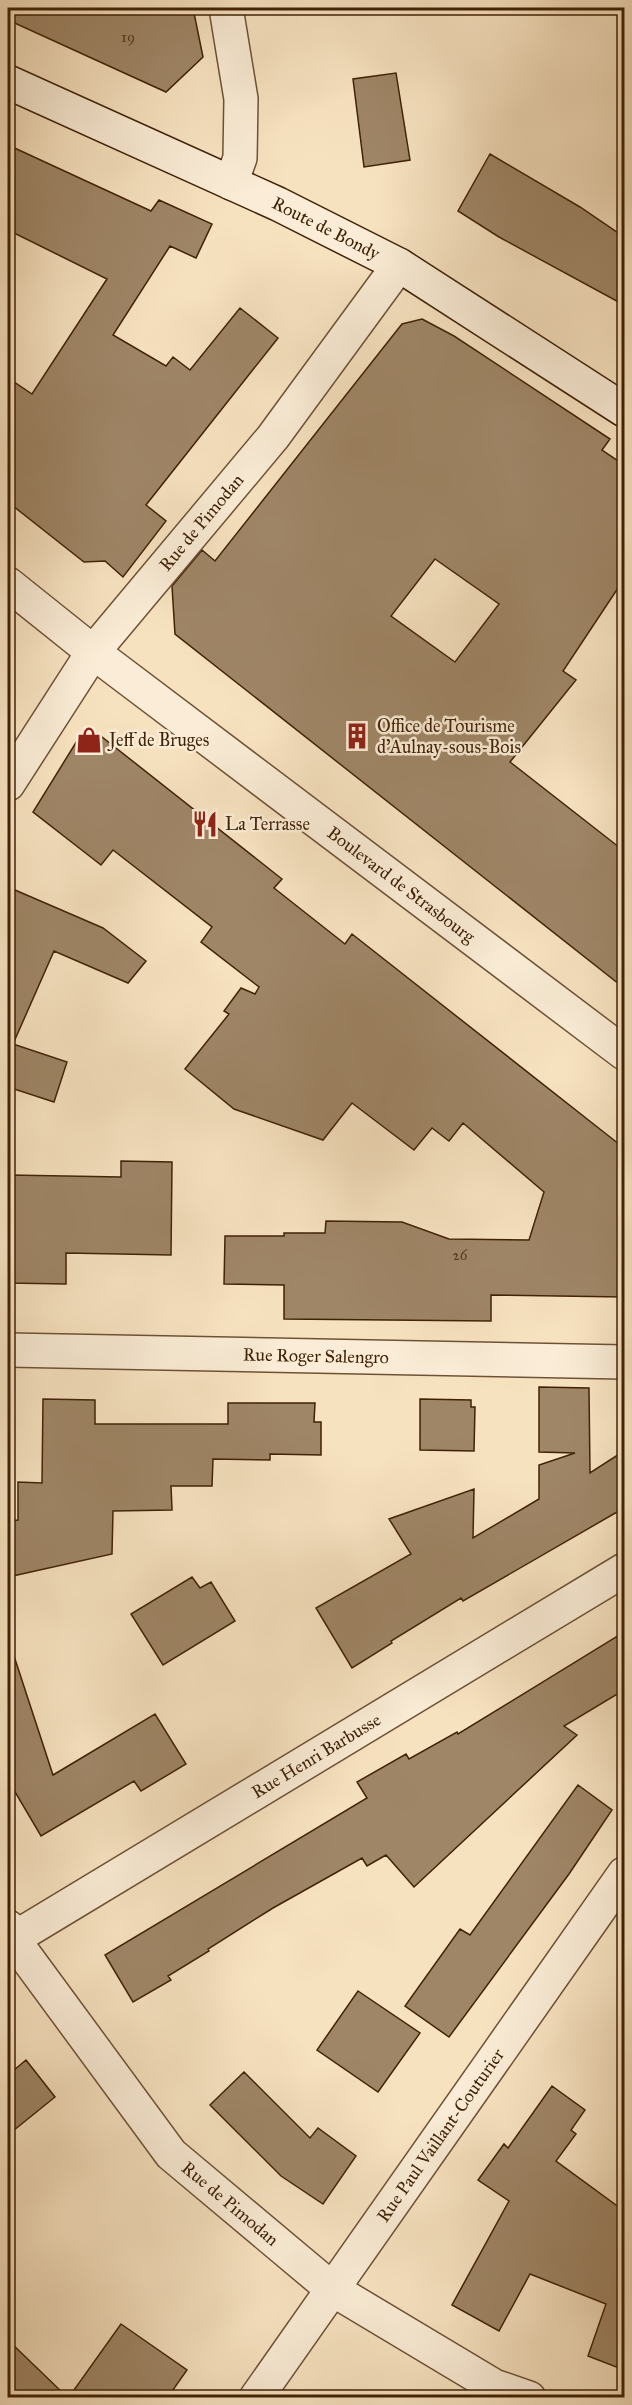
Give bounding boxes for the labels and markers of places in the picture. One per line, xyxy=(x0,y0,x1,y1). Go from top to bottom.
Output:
place label: Office de Tourisme d’Aulnay-sous-Bois xyxy=(377,715,521,758)
building icon: Office de Tourisme d’Aulnay-sous-Bois xyxy=(342,721,372,751)
shop icon: Jeff de Bruges xyxy=(74,725,104,755)
place label: Jeff de Bruges xyxy=(107,729,209,752)
restaurant icon: La Terrasse xyxy=(190,809,220,839)
place label: La Terrasse xyxy=(225,813,310,835)

